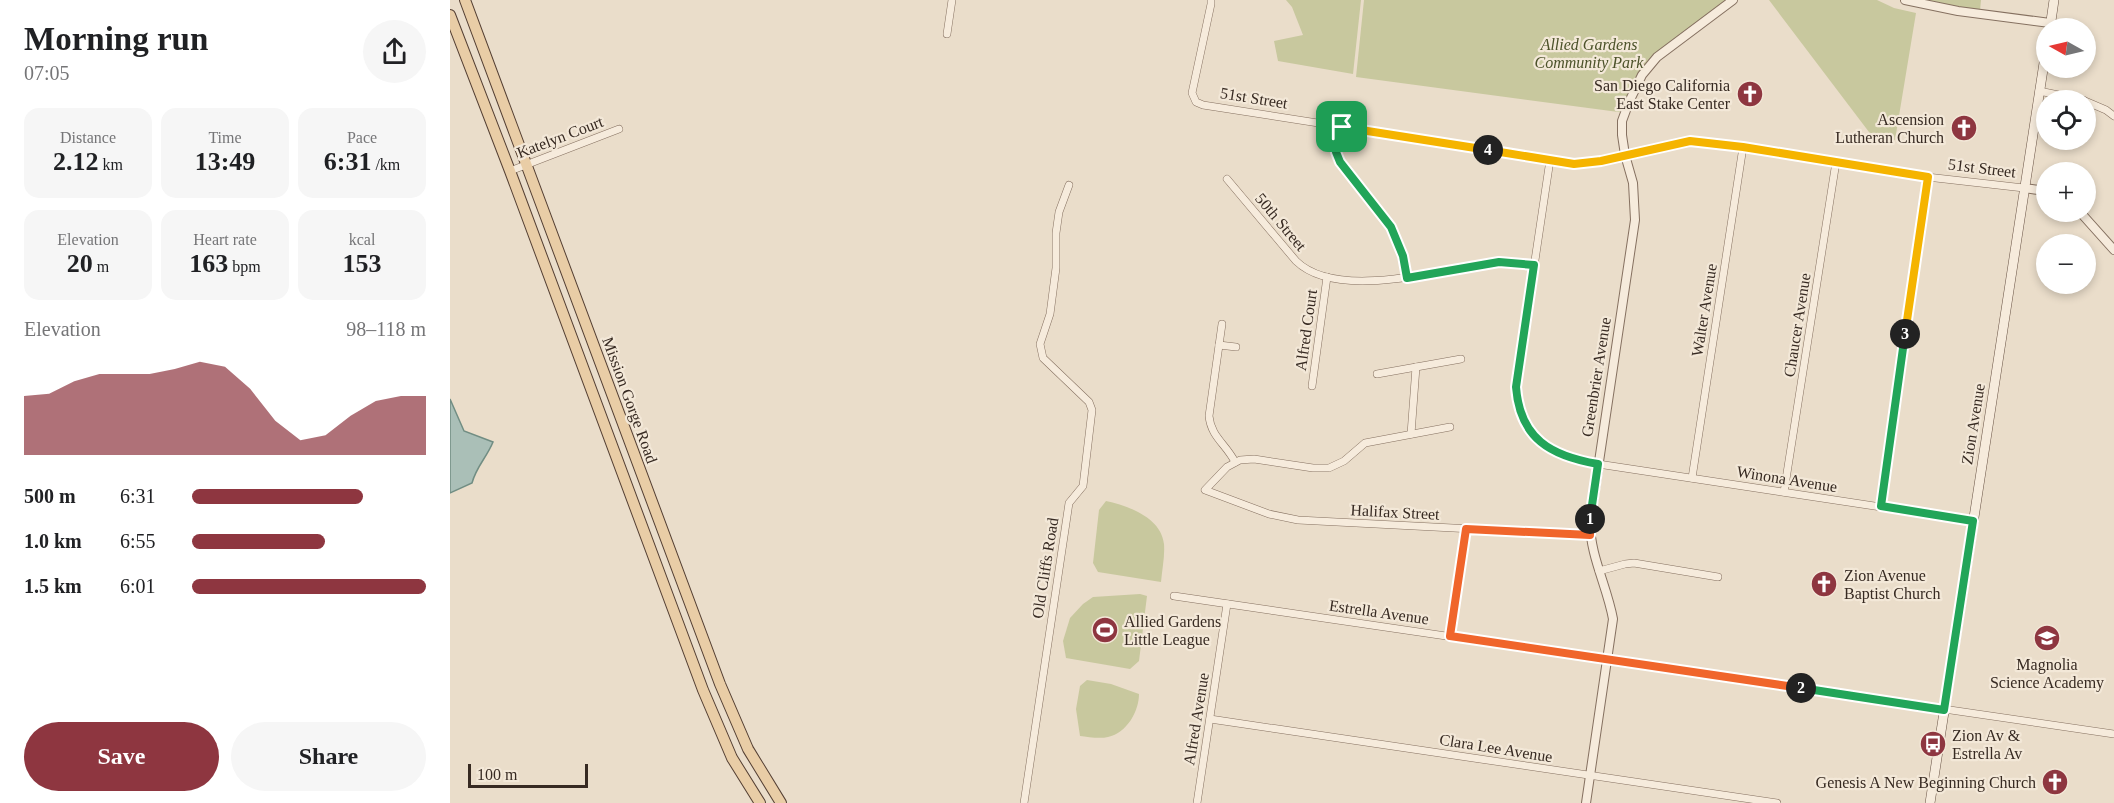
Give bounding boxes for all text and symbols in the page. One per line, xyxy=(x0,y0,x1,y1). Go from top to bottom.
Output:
north arrow xyxy=(2036,18,2096,78)
map controls xyxy=(2036,18,2096,294)
button: share xyxy=(363,20,426,83)
text: Morning run xyxy=(24,21,208,57)
park label: Allied Gardens Community Park xyxy=(1535,36,1644,72)
text: 07:05 xyxy=(24,62,70,84)
place label: San Diego California East Stake Center xyxy=(1594,77,1731,112)
church icon: San Diego California East Stake Center xyxy=(1735,79,1765,109)
street label: 51st Street xyxy=(1219,84,1289,112)
button: locate xyxy=(2036,90,2096,150)
pin xyxy=(1316,101,1367,152)
icon: arrive xyxy=(1325,110,1358,143)
place label: Ascension Lutheran Church xyxy=(1835,111,1944,146)
street label: Katelyn Court xyxy=(514,113,606,162)
church icon: Ascension Lutheran Church xyxy=(1949,113,1979,143)
text: Distance xyxy=(60,129,116,146)
text: Time xyxy=(208,129,242,146)
text: Pace xyxy=(347,129,377,146)
pin: 4 xyxy=(1473,135,1503,165)
text: 4 xyxy=(1484,141,1492,158)
text: 2.12 xyxy=(53,147,99,176)
text: 13:49 xyxy=(195,147,255,176)
text: 6:31 xyxy=(324,147,371,176)
street label: 51st Street xyxy=(1947,155,2017,181)
text: km xyxy=(99,156,123,173)
text: /km xyxy=(371,156,400,173)
button: + xyxy=(2036,162,2096,222)
street label: 50th Street xyxy=(1252,190,1310,255)
text: Elevation xyxy=(57,231,119,248)
text: Heart rate xyxy=(193,231,257,248)
text: kcal xyxy=(349,231,375,248)
button: − xyxy=(2036,234,2096,294)
text: 20 xyxy=(67,249,93,278)
text: 163 xyxy=(189,249,228,278)
text: 153 xyxy=(343,249,382,278)
text: m xyxy=(93,258,109,275)
text: bpm xyxy=(228,258,261,275)
street label: Walter Avenue xyxy=(1688,262,1720,358)
street label: Chaucer Avenue xyxy=(1780,272,1814,378)
street label: Alfred Court xyxy=(1292,288,1320,372)
street label: Greenbrier Avenue xyxy=(1578,316,1614,438)
text: Elevation xyxy=(24,318,101,340)
text: 98–118 m xyxy=(346,318,426,340)
pin: 3 xyxy=(1890,319,1920,349)
text: 3 xyxy=(1901,325,1909,342)
street label: Mission Gorge Road xyxy=(598,335,661,466)
street label: Zion Avenue xyxy=(1958,382,1988,466)
street label: Winona Avenue xyxy=(1735,463,1839,495)
text: 500 m xyxy=(24,485,76,507)
text: 6:31 xyxy=(120,485,156,507)
street label: Halifax Street xyxy=(1350,501,1441,523)
pin: 1 xyxy=(1575,504,1605,534)
text: 1 xyxy=(1586,510,1594,527)
street label: Old Cliffs Road xyxy=(1029,516,1061,620)
text: 1.0 km xyxy=(24,530,82,552)
text: 6:55 xyxy=(120,530,156,552)
place label: Zion Avenue Baptist Church xyxy=(1844,567,1940,603)
church icon: Zion Avenue Baptist Church xyxy=(1809,569,1839,599)
text: 1.5 km xyxy=(24,575,82,597)
text: 6:01 xyxy=(120,575,156,597)
street label: Estrella Avenue xyxy=(1328,597,1430,627)
place label: Allied Gardens Little League xyxy=(1124,613,1221,649)
sports icon: Allied Gardens Little League xyxy=(1090,615,1120,645)
school or university icon: Magnolia Science Academy xyxy=(2032,623,2062,653)
place label: Magnolia Science Academy xyxy=(1990,656,2104,692)
street label: Alfred Avenue xyxy=(1180,672,1212,766)
pin: 2 xyxy=(1786,673,1816,703)
text: 2 xyxy=(1797,679,1805,696)
button: Save xyxy=(24,722,219,791)
button: Share xyxy=(231,722,426,791)
place label: Zion Av & Estrella Av xyxy=(1952,727,2022,762)
bus stop icon: Zion Av & Estrella Av xyxy=(1918,729,1948,759)
street label: Clara Lee Avenue xyxy=(1438,731,1554,765)
scale bar xyxy=(468,761,588,788)
text: 100 m xyxy=(477,766,517,783)
church icon: Genesis A New Beginning Church xyxy=(2040,767,2070,797)
place label: Genesis A New Beginning Church xyxy=(1816,774,2036,792)

